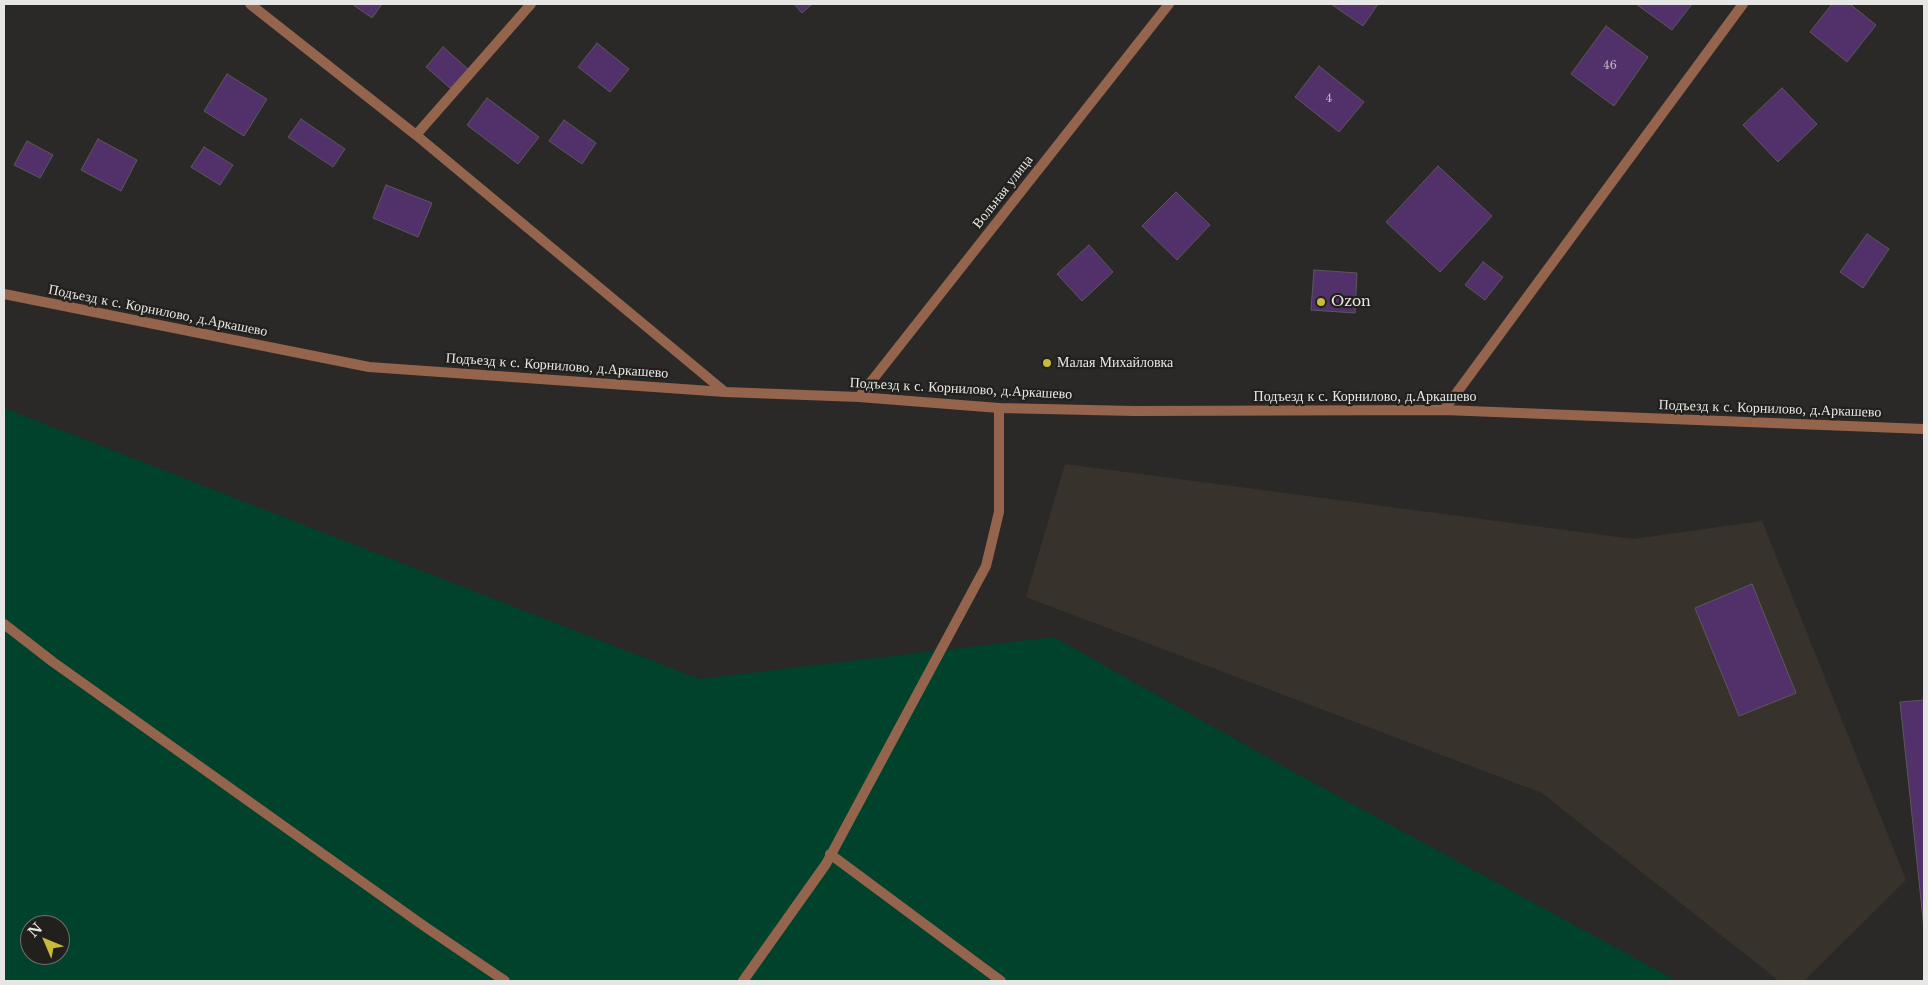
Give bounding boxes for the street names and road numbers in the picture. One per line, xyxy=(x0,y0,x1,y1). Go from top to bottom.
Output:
street label: Вольная улица xyxy=(969,152,1037,232)
street label: Подъезд к с. Корнилово, д.Аркашево xyxy=(47,281,269,341)
street label: Подъезд к с. Корнилово, д.Аркашево xyxy=(445,350,669,382)
street label: Подъезд к с. Корнилово, д.Аркашево xyxy=(849,375,1073,403)
street label: Подъезд к с. Корнилово, д.Аркашево xyxy=(1254,389,1476,405)
street label: Подъезд к с. Корнилово, д.Аркашево xyxy=(1658,397,1882,421)

